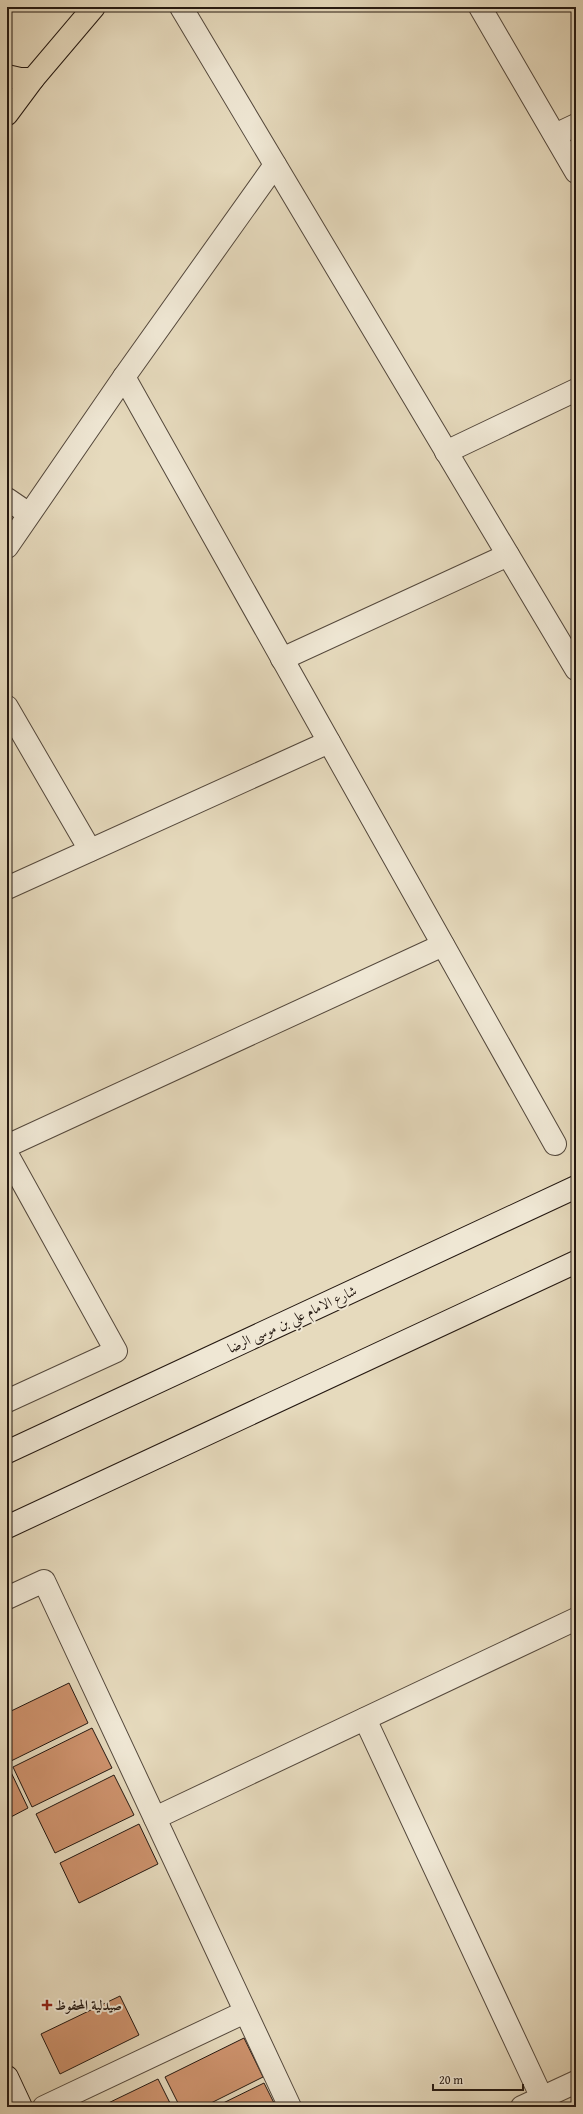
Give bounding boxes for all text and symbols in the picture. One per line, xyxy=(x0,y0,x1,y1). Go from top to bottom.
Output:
street label: شارع الامام علي بن موسى الرضا xyxy=(224,1280,361,1360)
place label: صيدلية المحفوظ xyxy=(55,1995,122,2015)
marker: صيدلية المحفوظ xyxy=(42,2000,52,2010)
scale bar xyxy=(433,2066,523,2092)
text: 20 m xyxy=(439,2071,463,2088)

